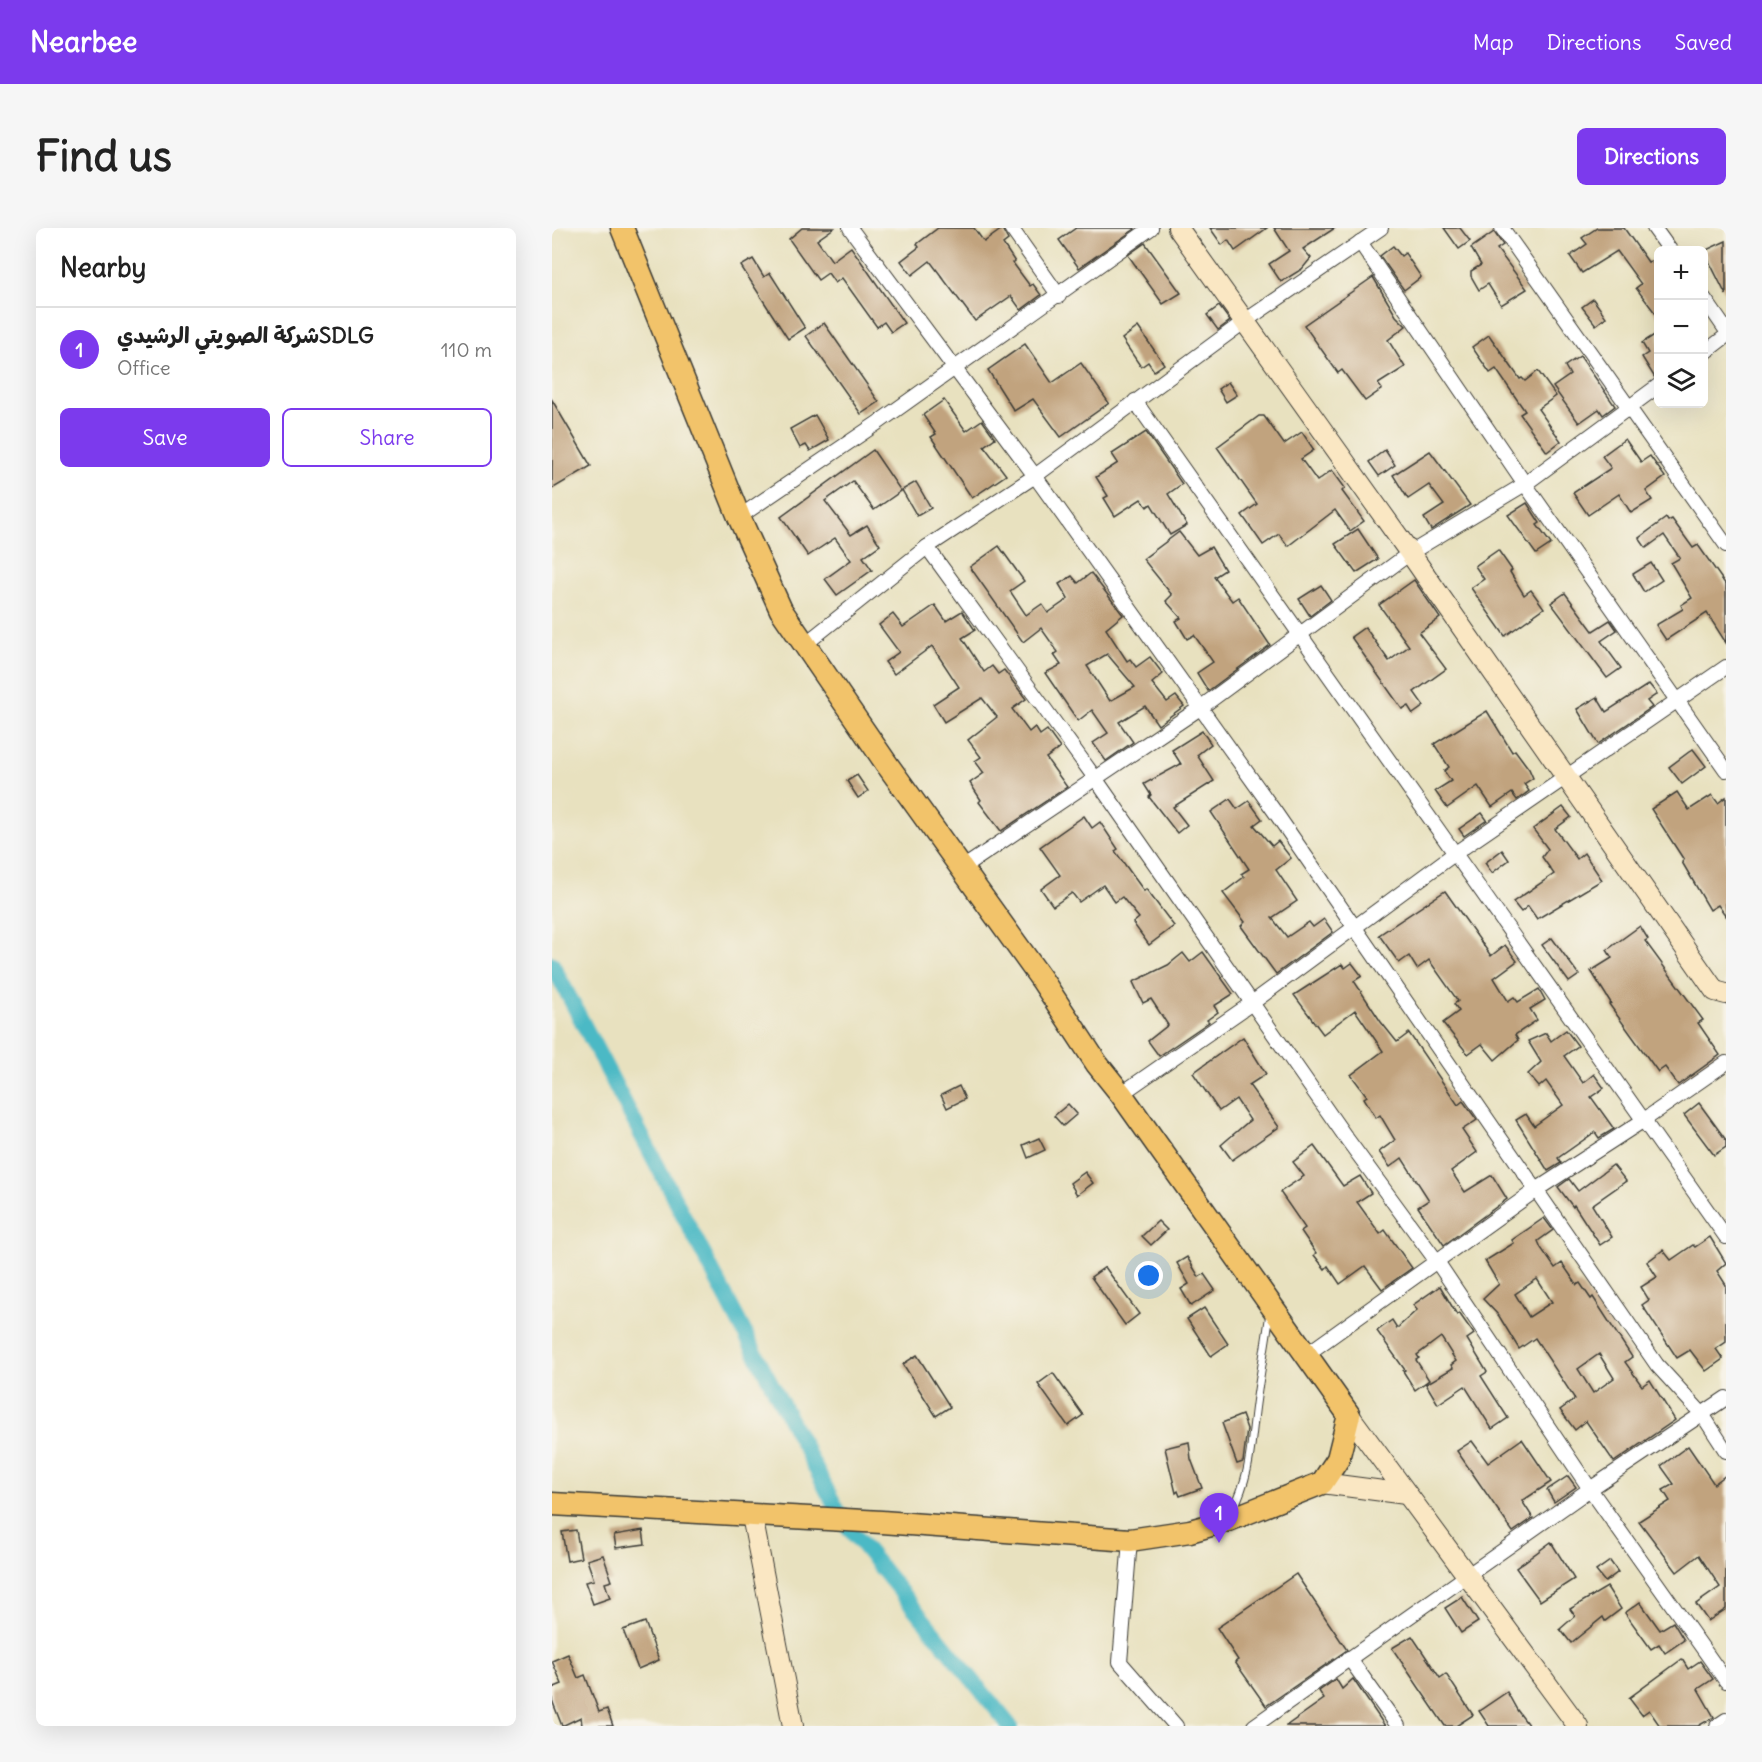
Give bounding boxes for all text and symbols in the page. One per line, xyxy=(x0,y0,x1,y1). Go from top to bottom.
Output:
text: Nearbee xyxy=(30,24,137,60)
text: Map xyxy=(1473,29,1514,56)
text: Directions xyxy=(1547,29,1641,56)
text: Saved xyxy=(1674,29,1732,56)
button: Directions xyxy=(1577,128,1726,185)
text: Find us xyxy=(36,130,172,182)
map controls xyxy=(1654,246,1708,408)
button: + xyxy=(1654,246,1708,300)
text: Nearby xyxy=(60,251,146,284)
button: − xyxy=(1654,300,1708,354)
text: شركة الصويتي الرشيديSDLG xyxy=(117,321,374,349)
text: 1 xyxy=(76,337,83,362)
text: 110 m xyxy=(441,337,492,362)
button: layers xyxy=(1654,354,1708,408)
text: Office xyxy=(117,355,171,380)
button: Save xyxy=(60,408,270,467)
button: Share xyxy=(282,408,492,467)
your location xyxy=(1134,1261,1163,1290)
pin: 1 xyxy=(1200,1494,1238,1543)

